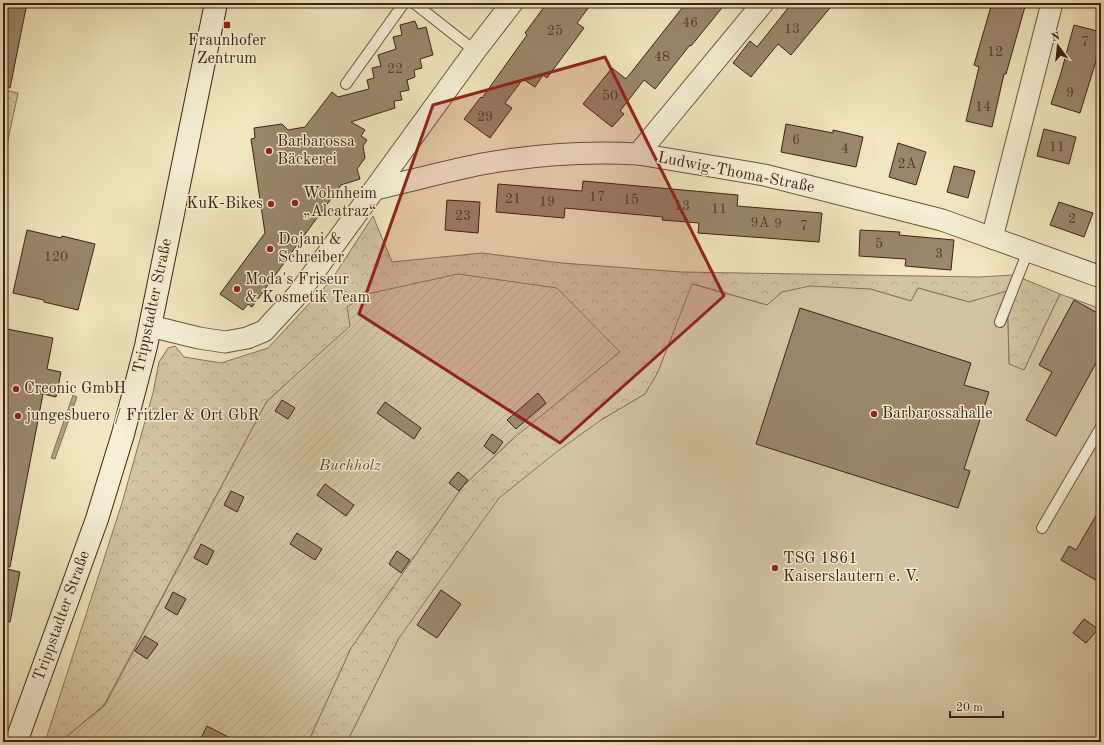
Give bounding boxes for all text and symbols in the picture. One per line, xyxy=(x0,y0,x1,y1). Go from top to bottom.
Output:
house number: 46 xyxy=(682,16,698,30)
marker: Fraunhofer Zentrum xyxy=(222,20,232,30)
house number: 13 xyxy=(784,22,800,36)
house number: 25 xyxy=(547,24,563,38)
north arrow xyxy=(1038,26,1078,66)
text: N xyxy=(1050,31,1062,44)
place label: Fraunhofer Zentrum xyxy=(188,33,267,67)
house number: 7 xyxy=(1081,35,1089,49)
house number: 12 xyxy=(987,45,1003,59)
house number: 48 xyxy=(654,50,670,64)
house number: 22 xyxy=(387,62,403,76)
house number: 9 xyxy=(1066,86,1074,100)
house number: 50 xyxy=(602,89,618,103)
house number: 14 xyxy=(975,100,991,114)
house number: 29 xyxy=(477,110,493,124)
house number: 6 xyxy=(792,133,800,147)
place label: Barbarossa Bäckerei xyxy=(277,134,355,168)
house number: 11 xyxy=(1049,140,1065,154)
house number: 4 xyxy=(841,142,849,156)
marker: Barbarossa Bäckerei xyxy=(264,146,274,156)
street label: Ludwig-Thoma-Straße xyxy=(656,150,816,196)
house number: 2A xyxy=(898,157,917,171)
place label: Wohnheim „Alcatraz“ xyxy=(303,186,377,220)
house number: 17 xyxy=(589,190,605,204)
house number: 21 xyxy=(505,192,521,206)
house number: 15 xyxy=(623,193,639,207)
house number: 19 xyxy=(539,195,555,209)
place label: KuK-Bikes xyxy=(186,196,263,212)
marker: Wohnheim „Alcatraz“ xyxy=(290,198,300,208)
marker: KuK-Bikes xyxy=(266,199,276,209)
house number: 13 xyxy=(674,199,690,213)
house number: 11 xyxy=(711,202,727,216)
house number: 23 xyxy=(455,209,471,223)
house number: 2 xyxy=(1068,212,1076,226)
house number: 9A xyxy=(751,216,770,230)
house number: 9 xyxy=(774,217,782,231)
house number: 7 xyxy=(800,219,808,233)
place label: Dojani & Schreiber xyxy=(278,232,344,266)
street label: Trippstadter Straße xyxy=(131,237,175,375)
house number: 5 xyxy=(875,237,883,251)
marker: Dojani & Schreiber xyxy=(265,244,275,254)
house number: 3 xyxy=(935,247,943,261)
house number: 120 xyxy=(44,250,68,264)
place label: Moda's Friseur & Kosmetik Team xyxy=(245,272,370,306)
marker: Moda's Friseur & Kosmetik Team xyxy=(232,284,242,294)
place label: Creonic GmbH xyxy=(24,381,126,397)
marker: Creonic GmbH xyxy=(11,384,21,394)
place label: Barbarossahalle xyxy=(882,406,993,422)
place label: jungesbuero / Fritzler & Ort GbR xyxy=(25,408,259,424)
marker: Barbarossahalle xyxy=(869,409,879,419)
marker: jungesbuero / Fritzler & Ort GbR xyxy=(13,411,23,421)
park label: Buchholz xyxy=(318,458,381,474)
street label: Trippstadter Straße xyxy=(31,549,93,683)
place label: TSG 1861 Kaiserslautern e. V. xyxy=(783,551,919,585)
marker: TSG 1861 Kaiserslautern e. V. xyxy=(770,563,780,573)
scale bar xyxy=(950,693,1003,719)
text: 20 m xyxy=(956,702,983,714)

